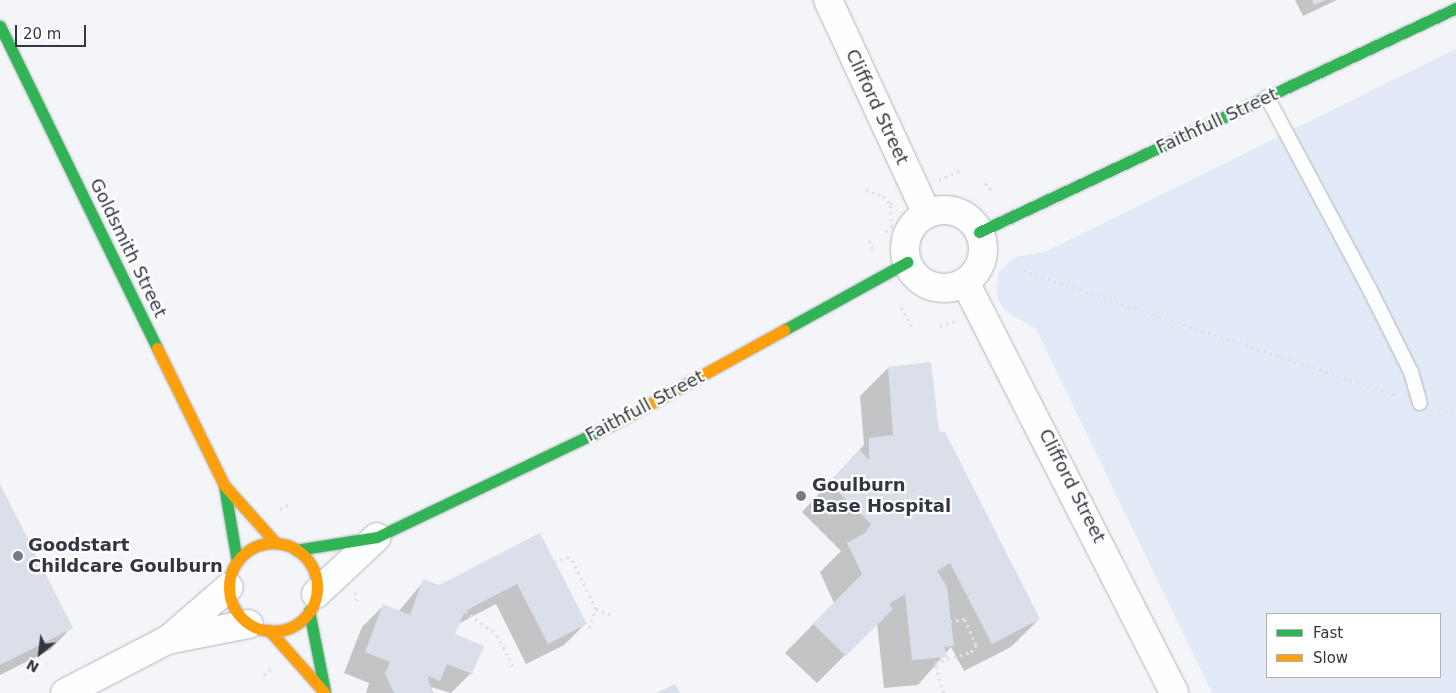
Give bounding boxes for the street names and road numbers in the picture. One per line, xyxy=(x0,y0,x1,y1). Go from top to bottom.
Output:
street label: Clifford Street xyxy=(841,46,913,168)
street label: Faithfull Street xyxy=(1153,83,1281,159)
street label: Goldsmith Street xyxy=(85,175,171,321)
street label: Faithfull Street xyxy=(582,366,708,446)
street label: Clifford Street xyxy=(1034,425,1110,547)

